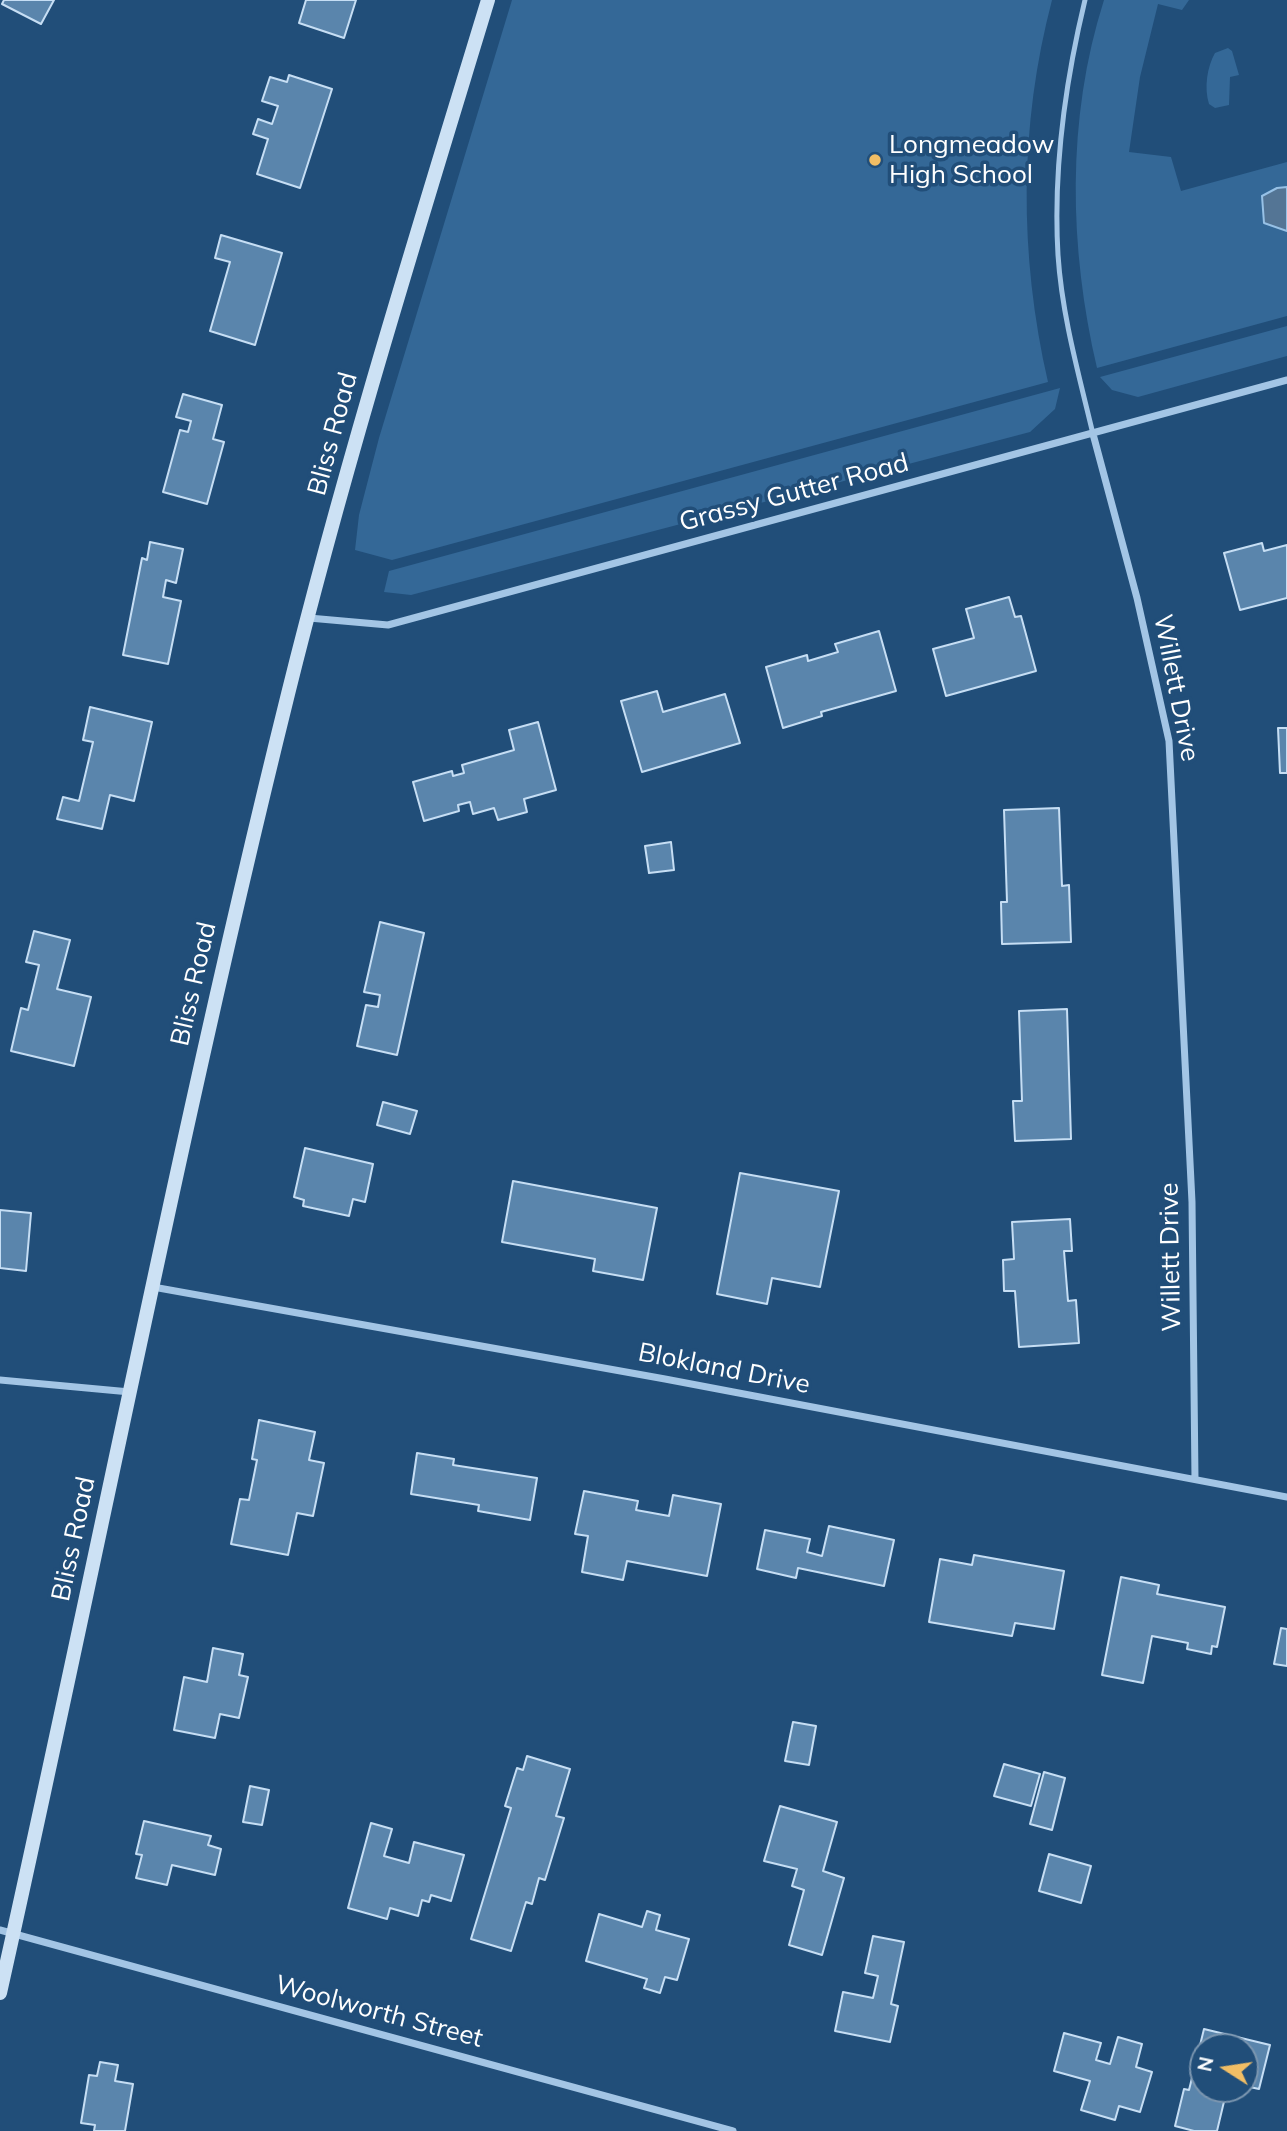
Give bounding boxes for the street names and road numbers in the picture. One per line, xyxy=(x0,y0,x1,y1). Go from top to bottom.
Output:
street label: Bliss Road xyxy=(302,369,364,499)
street label: Grassy Gutter Road xyxy=(676,447,912,539)
street label: Willett Drive xyxy=(1146,612,1206,764)
street label: Bliss Road xyxy=(165,919,223,1049)
street label: Willett Drive xyxy=(1154,1182,1188,1332)
street label: Blokland Drive xyxy=(635,1337,813,1401)
street label: Bliss Road xyxy=(46,1474,102,1604)
street label: Woolworth Street xyxy=(272,1969,486,2055)

